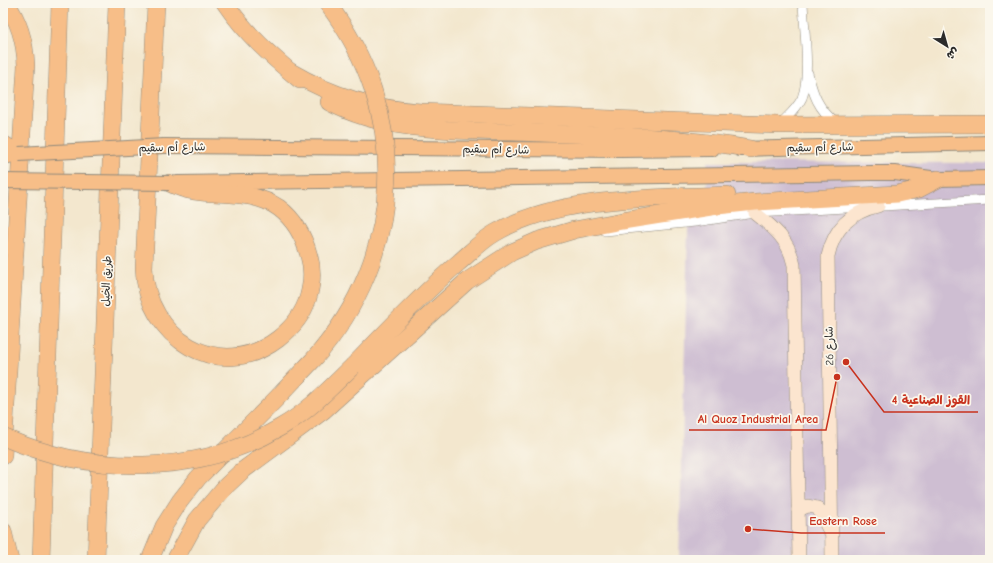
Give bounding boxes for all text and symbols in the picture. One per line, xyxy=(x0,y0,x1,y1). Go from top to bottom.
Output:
north arrow xyxy=(927,26,967,66)
text: ش xyxy=(944,45,961,62)
street label: شارع أم سقيم xyxy=(139,140,206,157)
street label: شارع أم سقيم xyxy=(787,140,854,157)
street label: شارع أم سقيم xyxy=(462,142,529,159)
street label: طريق الخيل xyxy=(99,255,114,307)
street label: شارع 26 xyxy=(823,326,838,366)
callout: القوز الصناعية 4 xyxy=(884,388,978,412)
text: القوز الصناعية 4 xyxy=(892,393,970,408)
callout: Al Quoz Industrial Area xyxy=(689,406,826,430)
text: Al Quoz Industrial Area xyxy=(698,412,818,426)
callout: Eastern Rose xyxy=(801,509,885,533)
text: Eastern Rose xyxy=(809,514,877,528)

